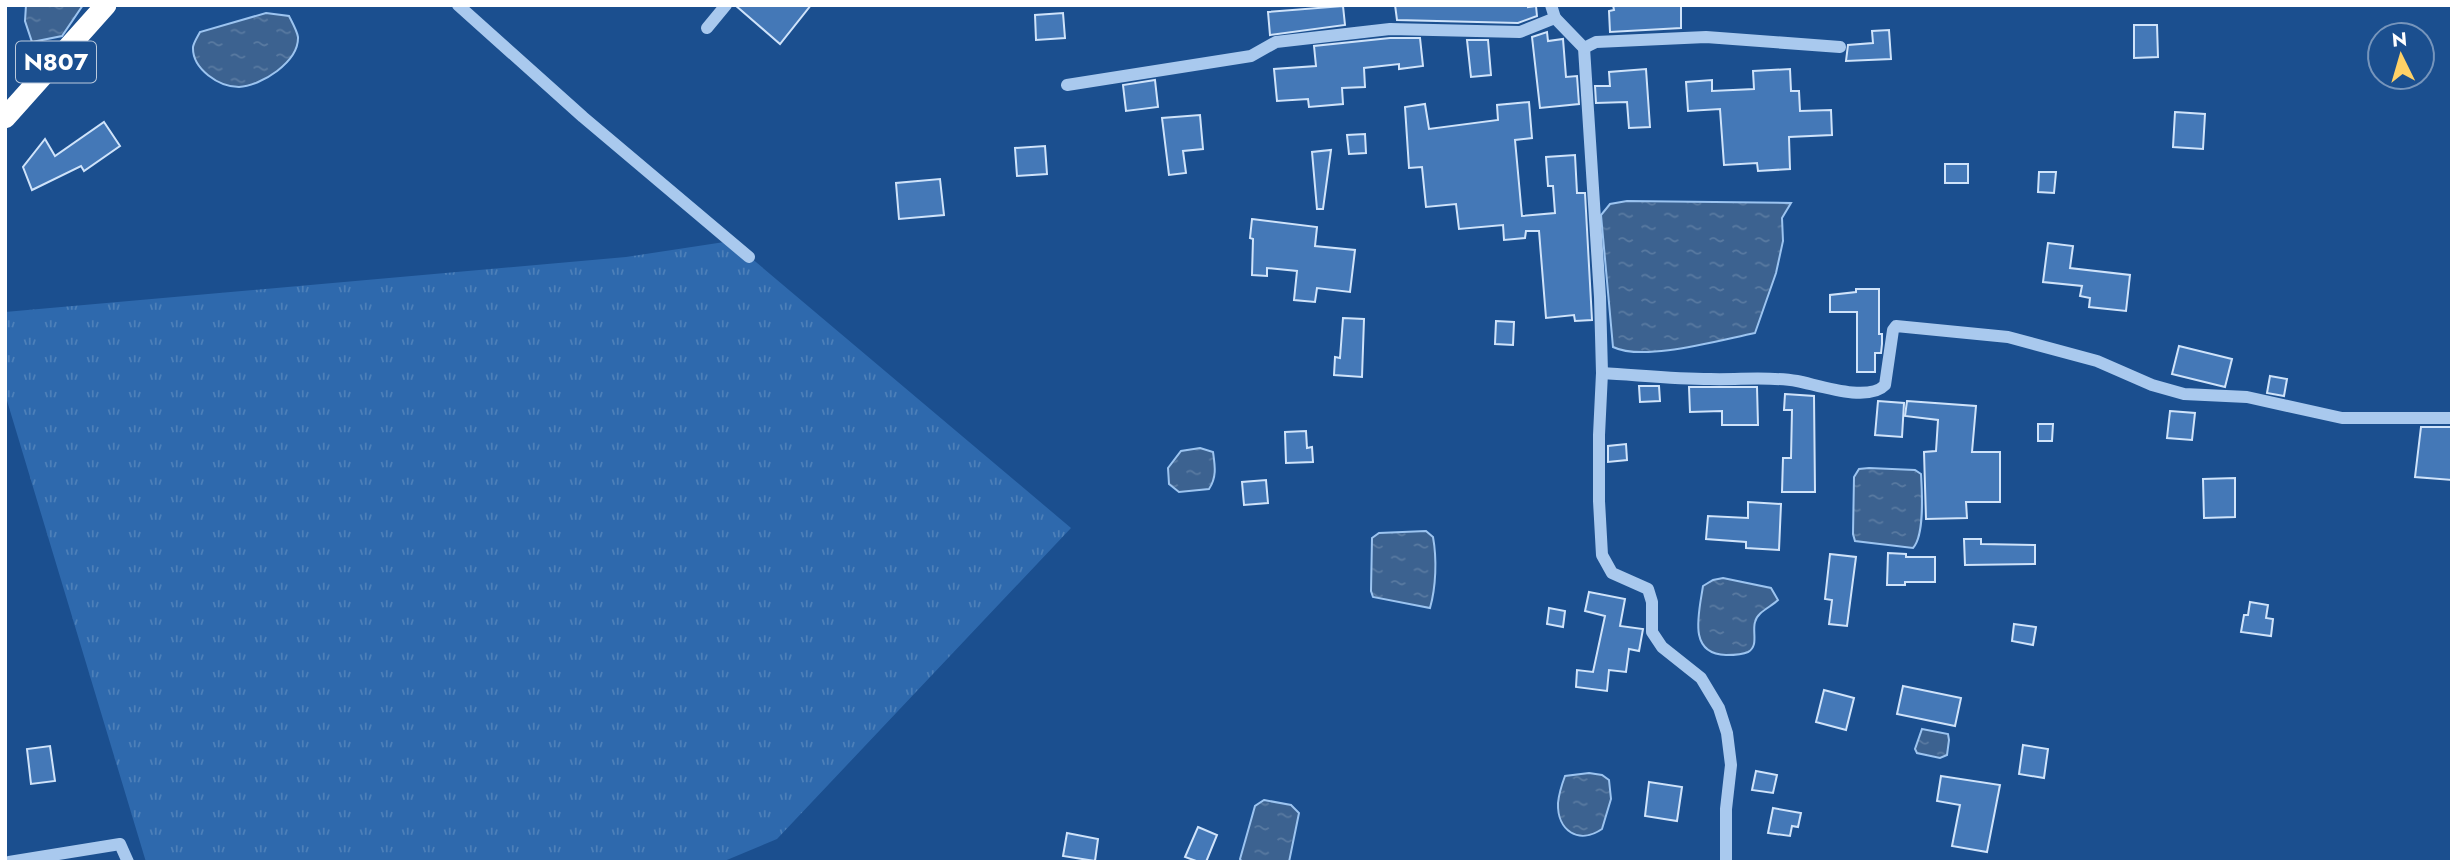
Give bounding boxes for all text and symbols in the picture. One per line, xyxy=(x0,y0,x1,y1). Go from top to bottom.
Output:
north arrow xyxy=(2366,21,2436,91)
text: N xyxy=(2391,25,2408,54)
road number: N807 xyxy=(16,42,96,82)

